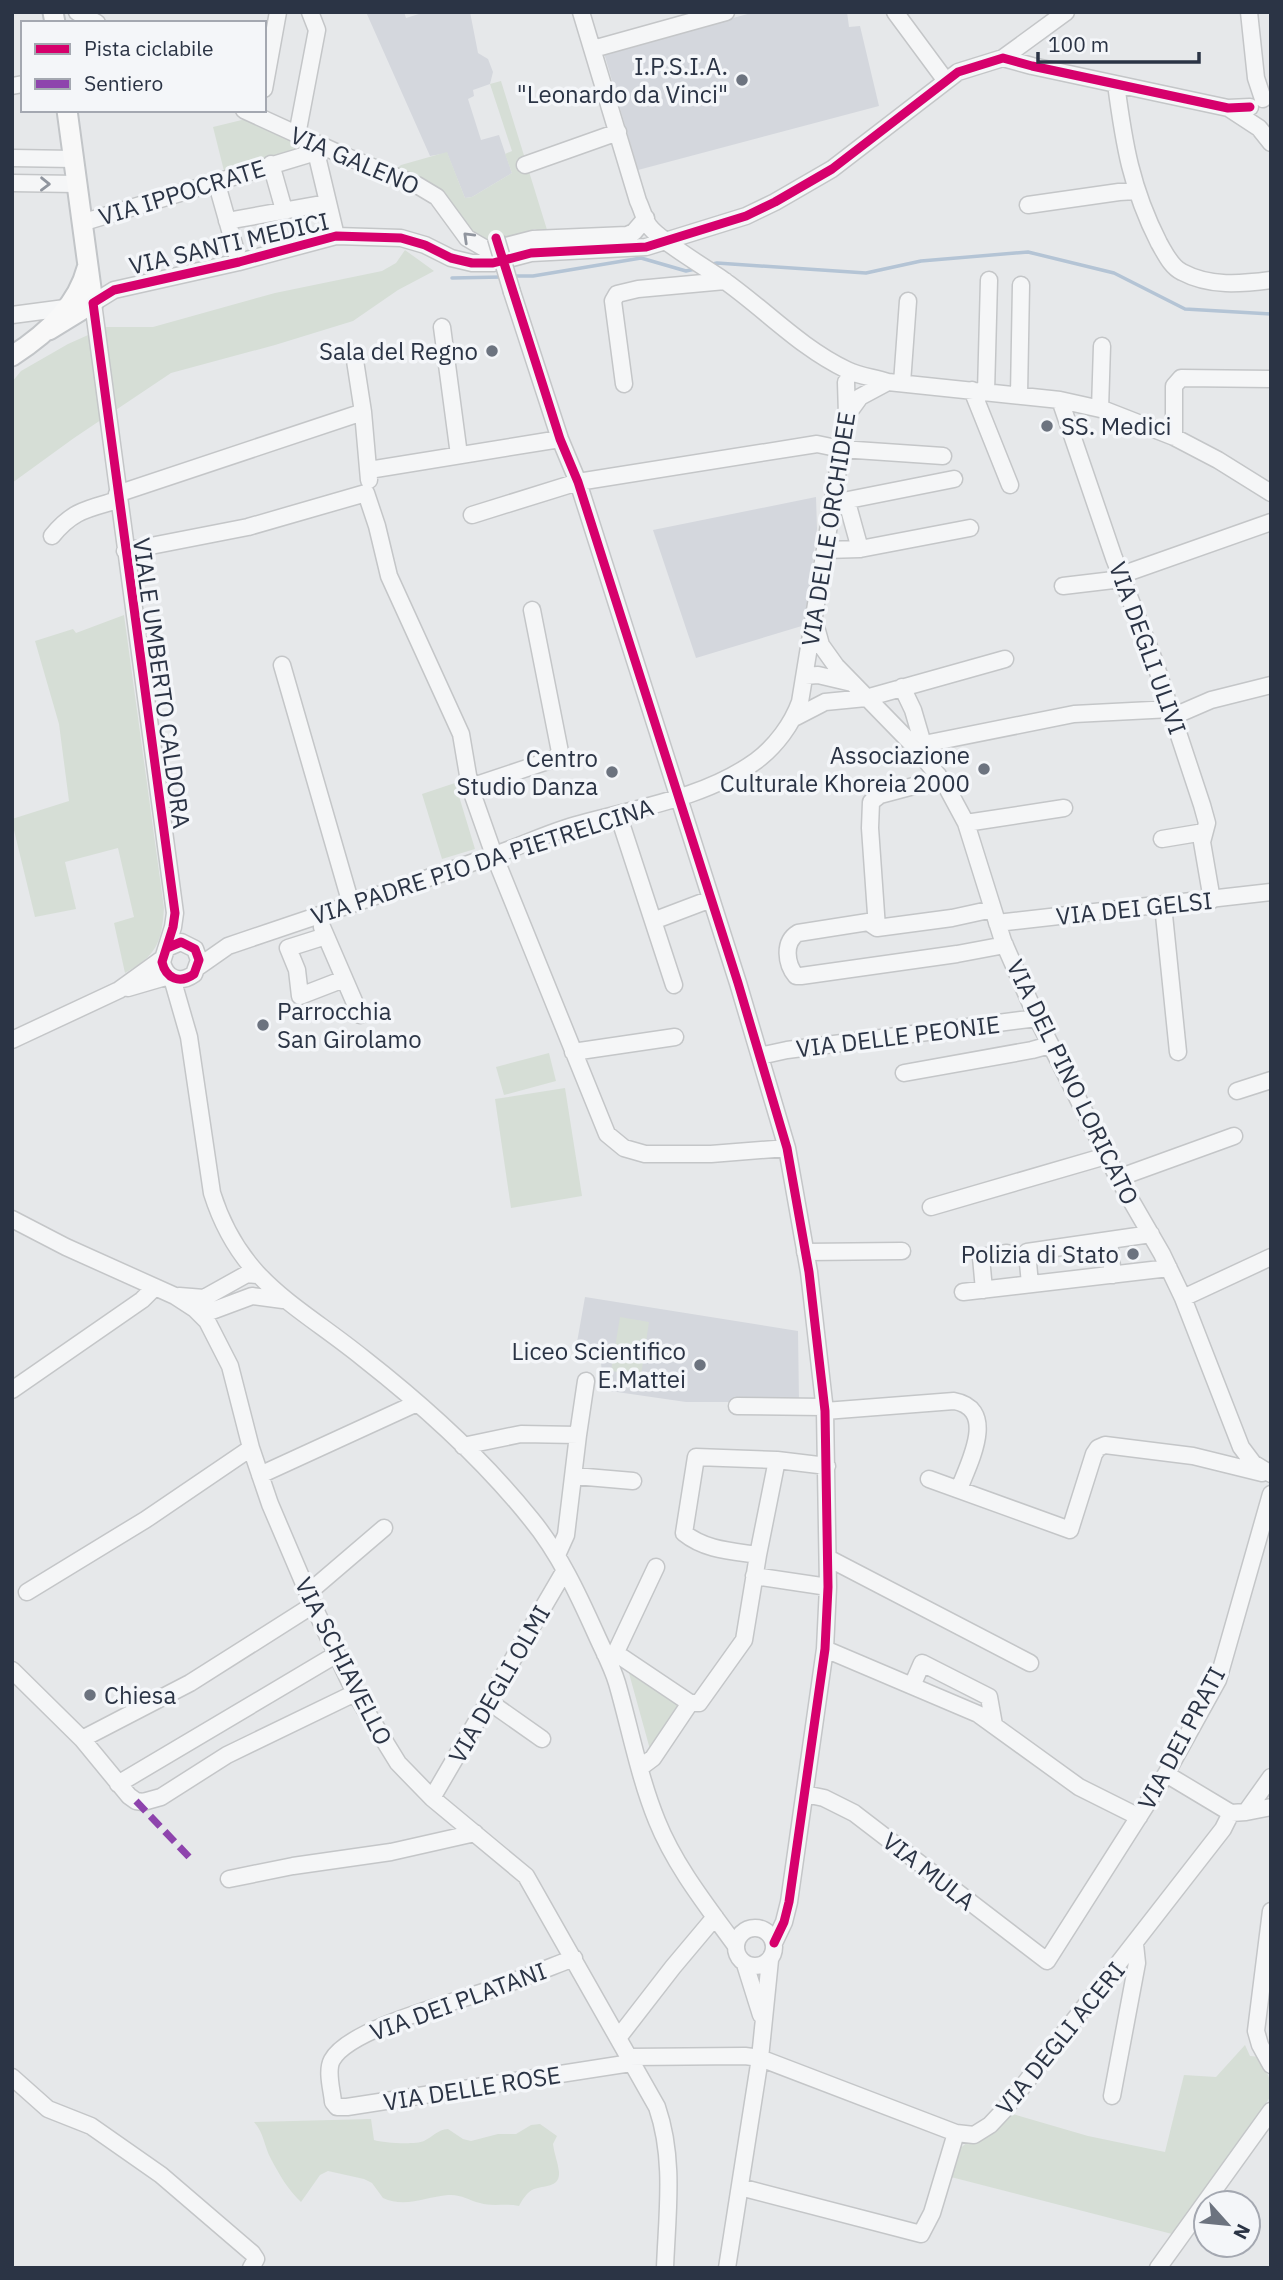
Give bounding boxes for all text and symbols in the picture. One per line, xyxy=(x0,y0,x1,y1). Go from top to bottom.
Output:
legend xyxy=(21,21,266,112)
scale bar xyxy=(1038,21,1199,65)
text: 100 m xyxy=(1048,30,1109,58)
text: Pista ciclabile xyxy=(84,34,214,62)
place label: I.P.S.I.A. "Leonardo da Vinci" xyxy=(517,50,728,110)
text: Sentiero xyxy=(84,69,163,97)
marker: I.P.S.I.A. "Leonardo da Vinci" xyxy=(734,72,750,88)
street label: VIA GALENO xyxy=(286,118,424,202)
street label: VIA IPPOCRATE xyxy=(95,151,269,233)
one-way arrow xyxy=(39,176,50,191)
street label: VIA SANTI MEDICI xyxy=(126,204,332,282)
one-way arrow xyxy=(464,232,477,245)
place label: Sala del Regno xyxy=(319,335,478,367)
marker: Sala del Regno xyxy=(484,343,500,359)
street label: VIA DELLE ORCHIDEE xyxy=(794,410,862,648)
place label: SS. Medici xyxy=(1061,410,1172,442)
marker: SS. Medici xyxy=(1039,418,1055,434)
street label: VIALE UMBERTO CALDORA xyxy=(126,535,198,831)
street label: VIA DEGLI ULIVI xyxy=(1102,557,1194,739)
place label: Associazione Culturale Khoreia 2000 xyxy=(720,739,970,799)
place label: Centro Studio Danza xyxy=(456,742,598,802)
marker: Associazione Culturale Khoreia 2000 xyxy=(976,761,992,777)
marker: Centro Studio Danza xyxy=(604,764,620,780)
street label: VIA PADRE PIO DA PIETRELCINA xyxy=(307,790,657,932)
street label: VIA DEI GELSI xyxy=(1054,884,1214,932)
street label: VIA DEL PINO LORICATO xyxy=(1000,954,1146,1210)
place label: Parrocchia San Girolamo xyxy=(277,995,422,1055)
street label: VIA DELLE PEONIE xyxy=(794,1008,1002,1064)
marker: Parrocchia San Girolamo xyxy=(255,1017,271,1033)
place label: Polizia di Stato xyxy=(961,1238,1119,1270)
marker: Polizia di Stato xyxy=(1125,1246,1141,1262)
place label: Liceo Scientifico E.Mattei xyxy=(512,1335,686,1395)
marker: Liceo Scientifico E.Mattei xyxy=(692,1357,708,1373)
street label: VIA SCHIAVELLO xyxy=(288,1572,400,1750)
street label: VIA DEGLI OLMI xyxy=(441,1599,557,1769)
street label: VIA DEI PRATI xyxy=(1130,1661,1232,1815)
place label: Chiesa xyxy=(104,1679,176,1711)
marker: Chiesa xyxy=(82,1687,98,1703)
street label: VIA MULA xyxy=(876,1825,982,1917)
street label: VIA DEI PLATANI xyxy=(365,1954,551,2048)
street label: VIA DEGLI ACERI xyxy=(988,1955,1132,2121)
street label: VIA DELLE ROSE xyxy=(381,2058,563,2118)
north arrow xyxy=(1192,2189,1262,2259)
text: N xyxy=(1228,2220,1256,2243)

